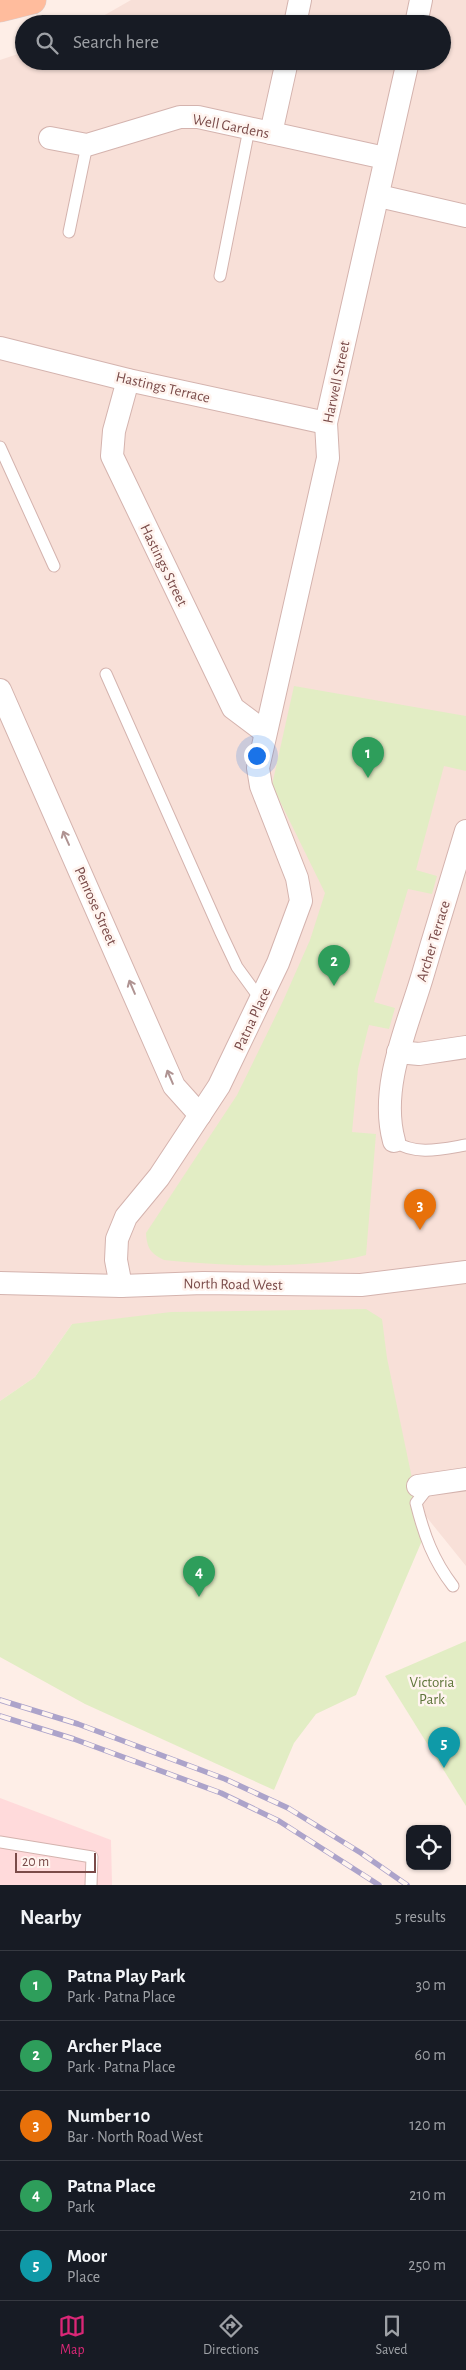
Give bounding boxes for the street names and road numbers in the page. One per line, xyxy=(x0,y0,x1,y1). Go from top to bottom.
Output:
street label: Well Gardens xyxy=(191,112,271,141)
street label: Harwell Street xyxy=(320,339,353,425)
street label: Hastings Terrace xyxy=(114,369,212,406)
street label: Hastings Street xyxy=(137,522,190,609)
street label: Penrose Street xyxy=(72,865,120,948)
street label: Archer Terrace xyxy=(414,899,453,983)
street label: Patna Place xyxy=(231,985,274,1053)
street label: North Road West xyxy=(183,1276,283,1293)

